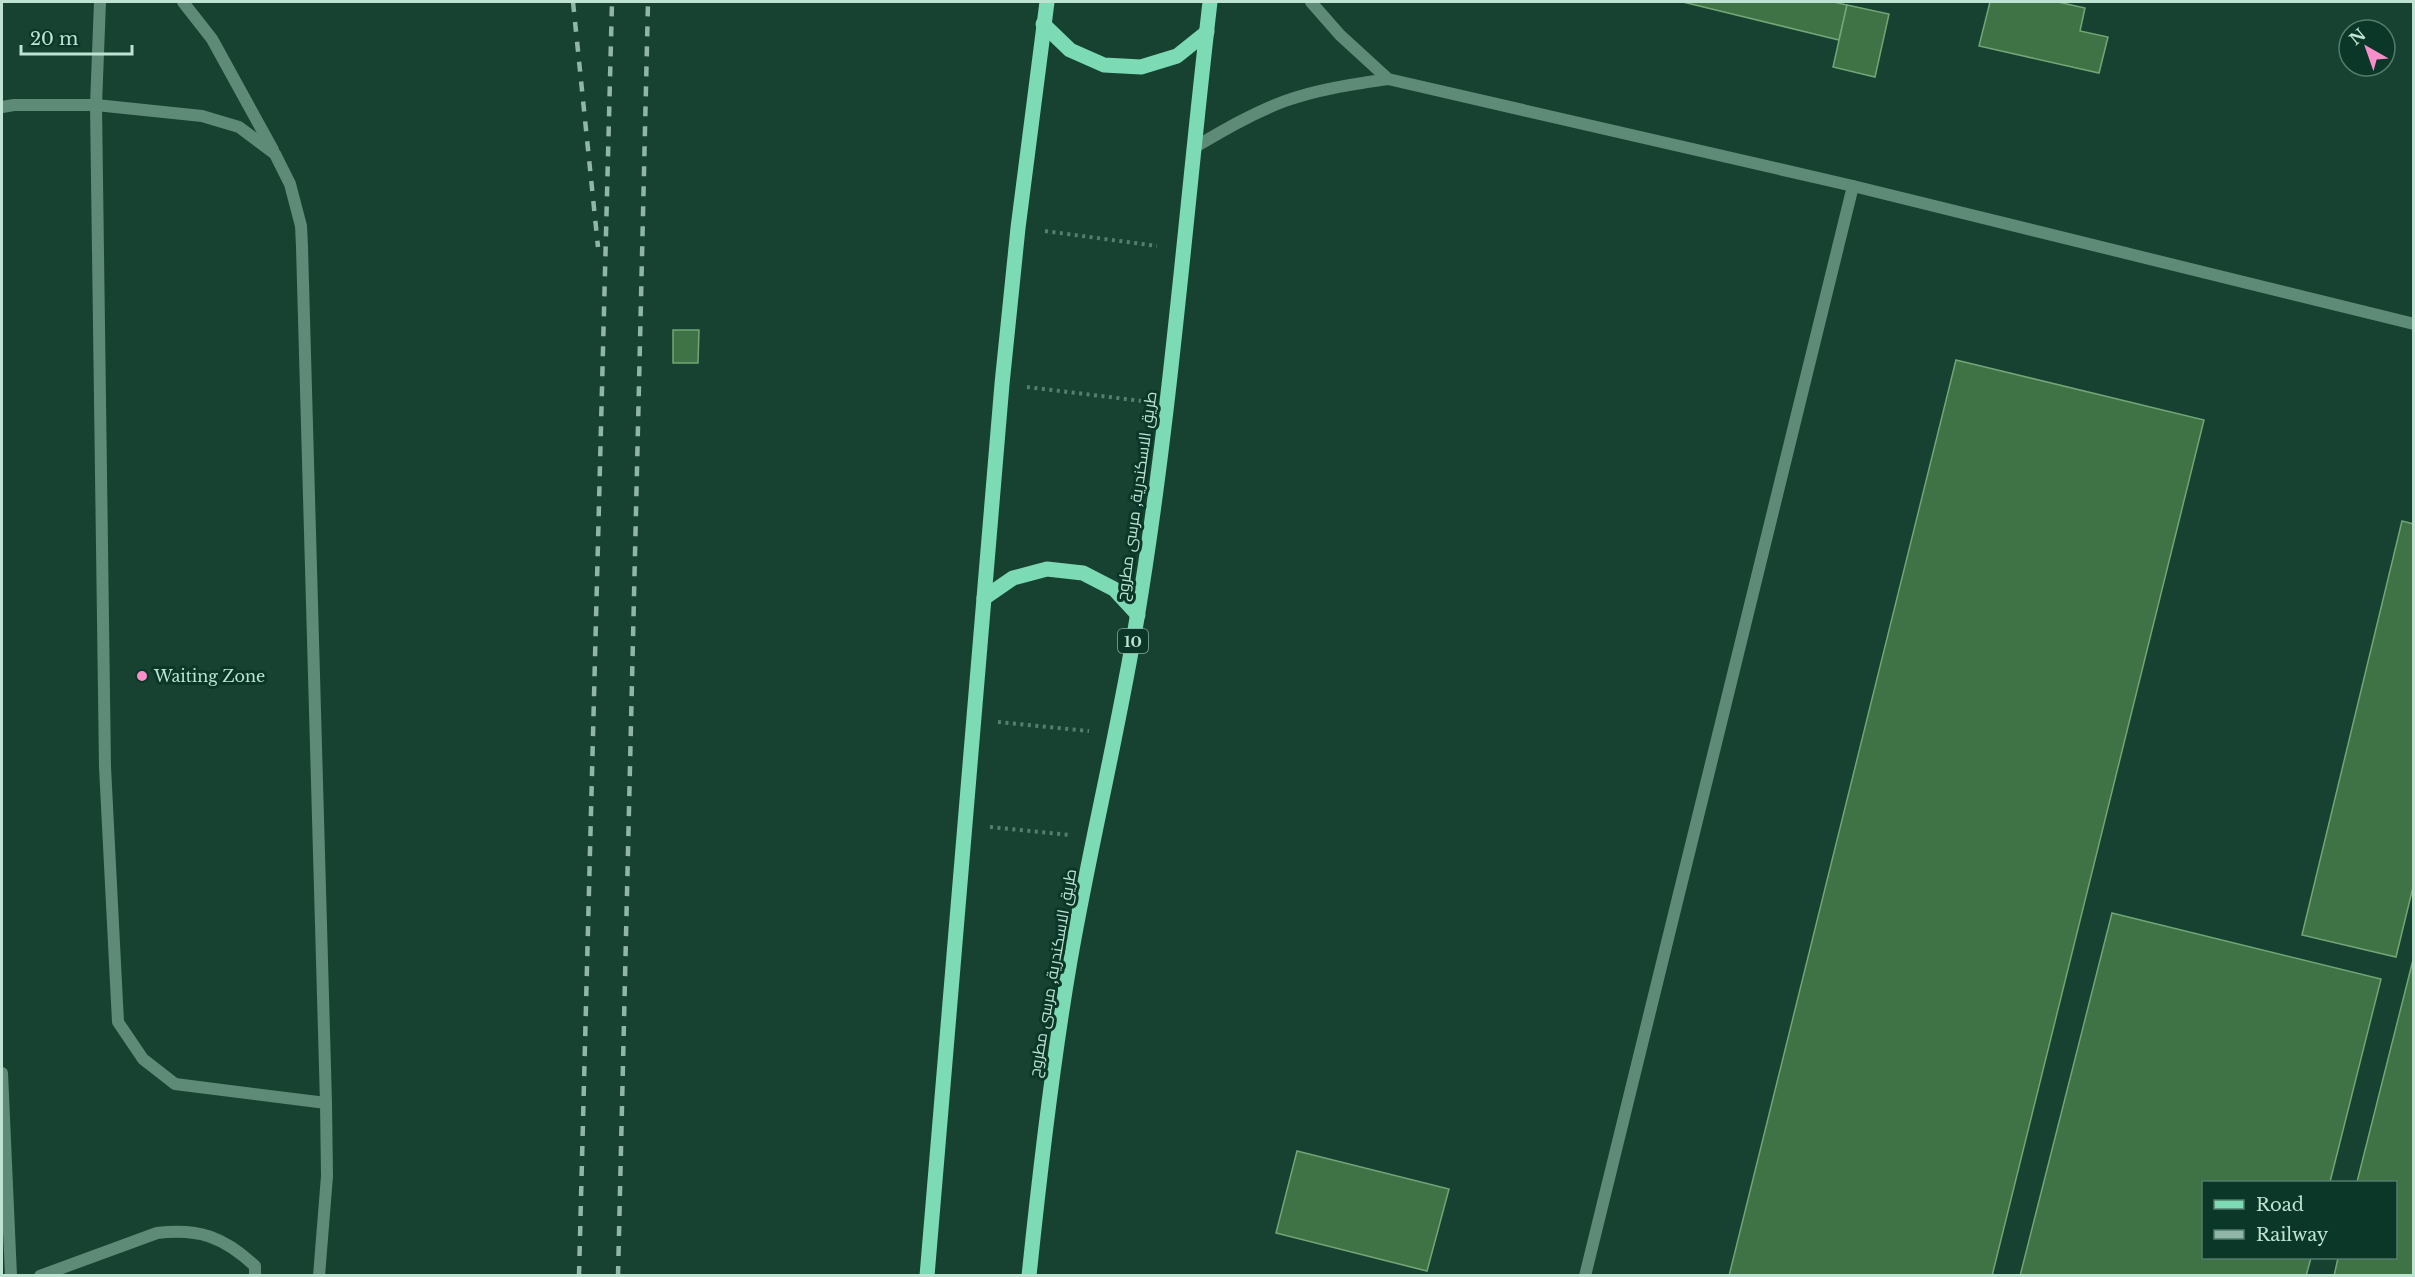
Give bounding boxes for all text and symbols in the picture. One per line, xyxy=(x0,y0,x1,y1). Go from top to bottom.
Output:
scale bar xyxy=(21,18,132,56)
north arrow xyxy=(2337,18,2397,78)
text: N xyxy=(2345,24,2370,49)
text: 20 m xyxy=(30,28,78,50)
street label: طريق الاسكندرية, مرسى مطروح xyxy=(1111,390,1163,602)
road number: 10 xyxy=(1118,629,1148,653)
place label: Waiting Zone xyxy=(153,666,265,686)
marker: Waiting Zone xyxy=(135,669,149,683)
street label: طريق الاسكندرية, مرسى مطروح xyxy=(1024,867,1082,1079)
legend xyxy=(2202,1181,2397,1259)
text: Road xyxy=(2256,1194,2304,1216)
text: Railway xyxy=(2256,1224,2329,1246)

